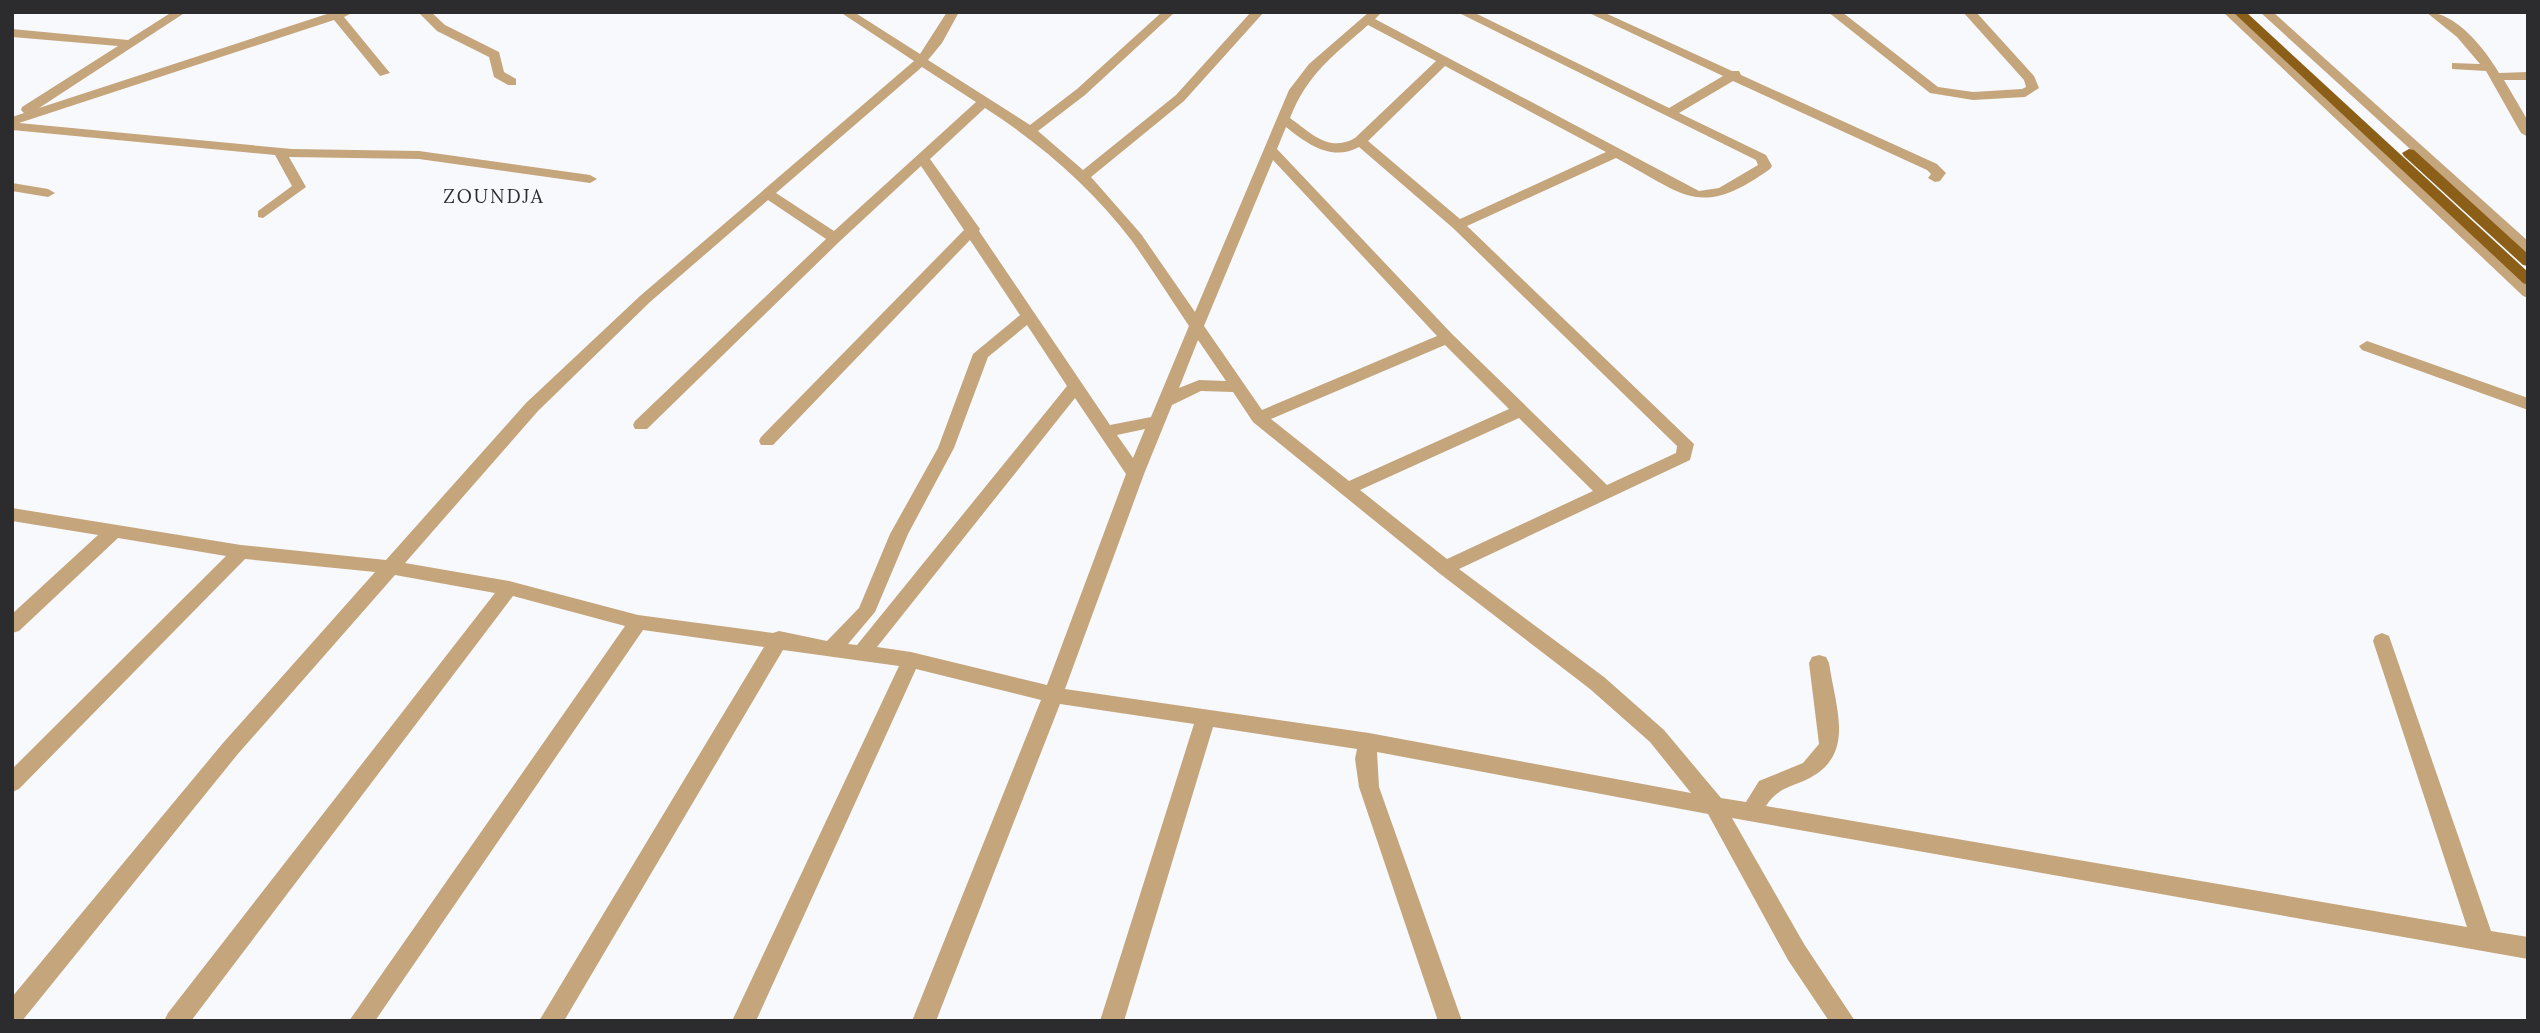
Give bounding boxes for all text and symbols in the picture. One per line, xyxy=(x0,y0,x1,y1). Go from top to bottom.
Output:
district label: ZOUNDJA xyxy=(443,184,545,208)

